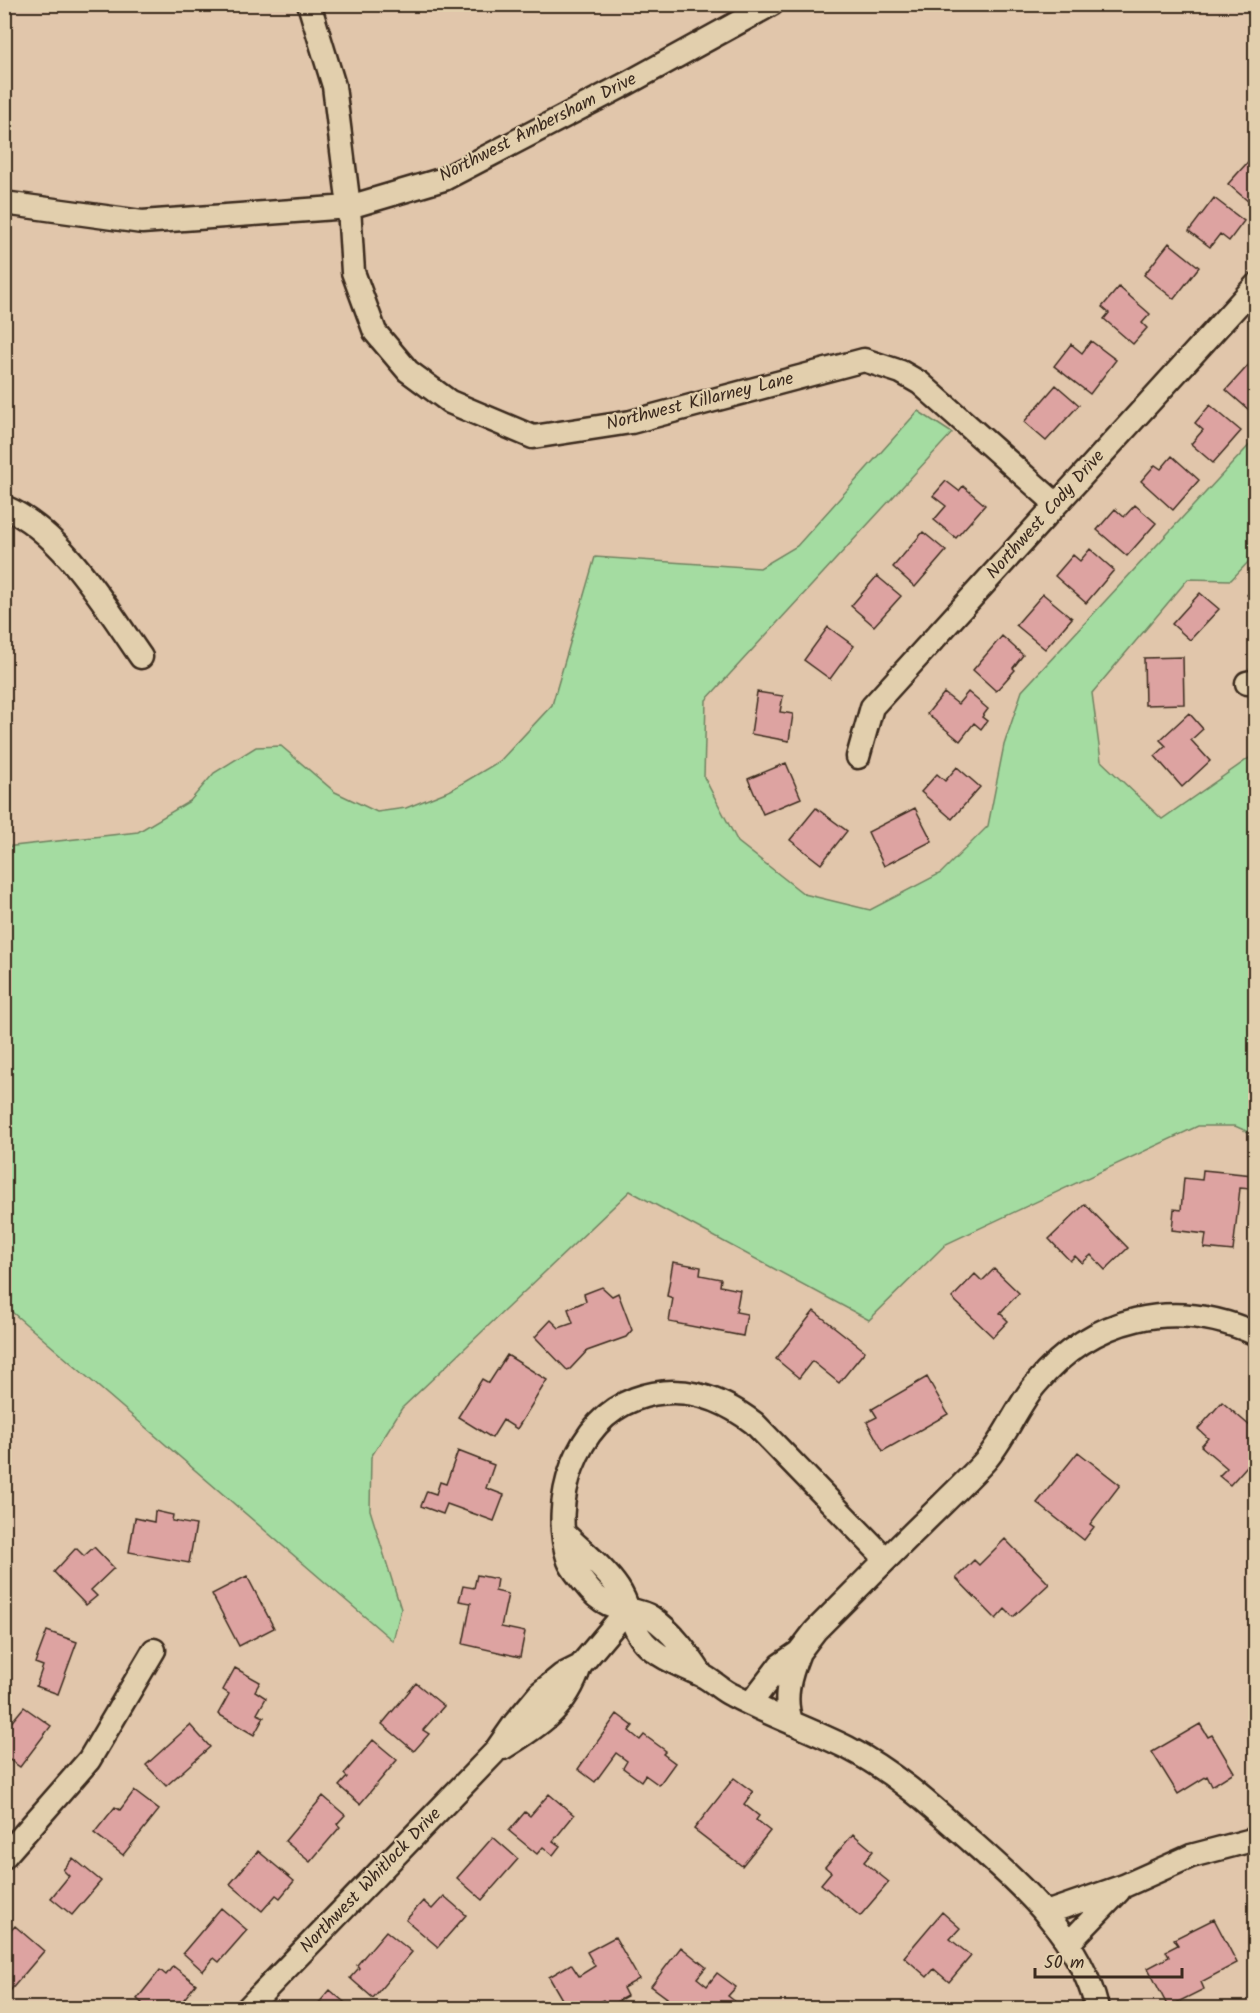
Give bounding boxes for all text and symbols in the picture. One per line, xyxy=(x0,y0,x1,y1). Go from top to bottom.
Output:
street label: Northwest Ambersham Drive xyxy=(434,65,642,191)
street label: Northwest Killarney Lane xyxy=(603,365,797,439)
street label: Northwest Cody Drive xyxy=(980,444,1112,586)
street label: Northwest Whitlock Drive xyxy=(293,1801,449,1961)
scale bar xyxy=(1035,1941,1182,1979)
text: 50 m xyxy=(1044,1949,1084,1978)

